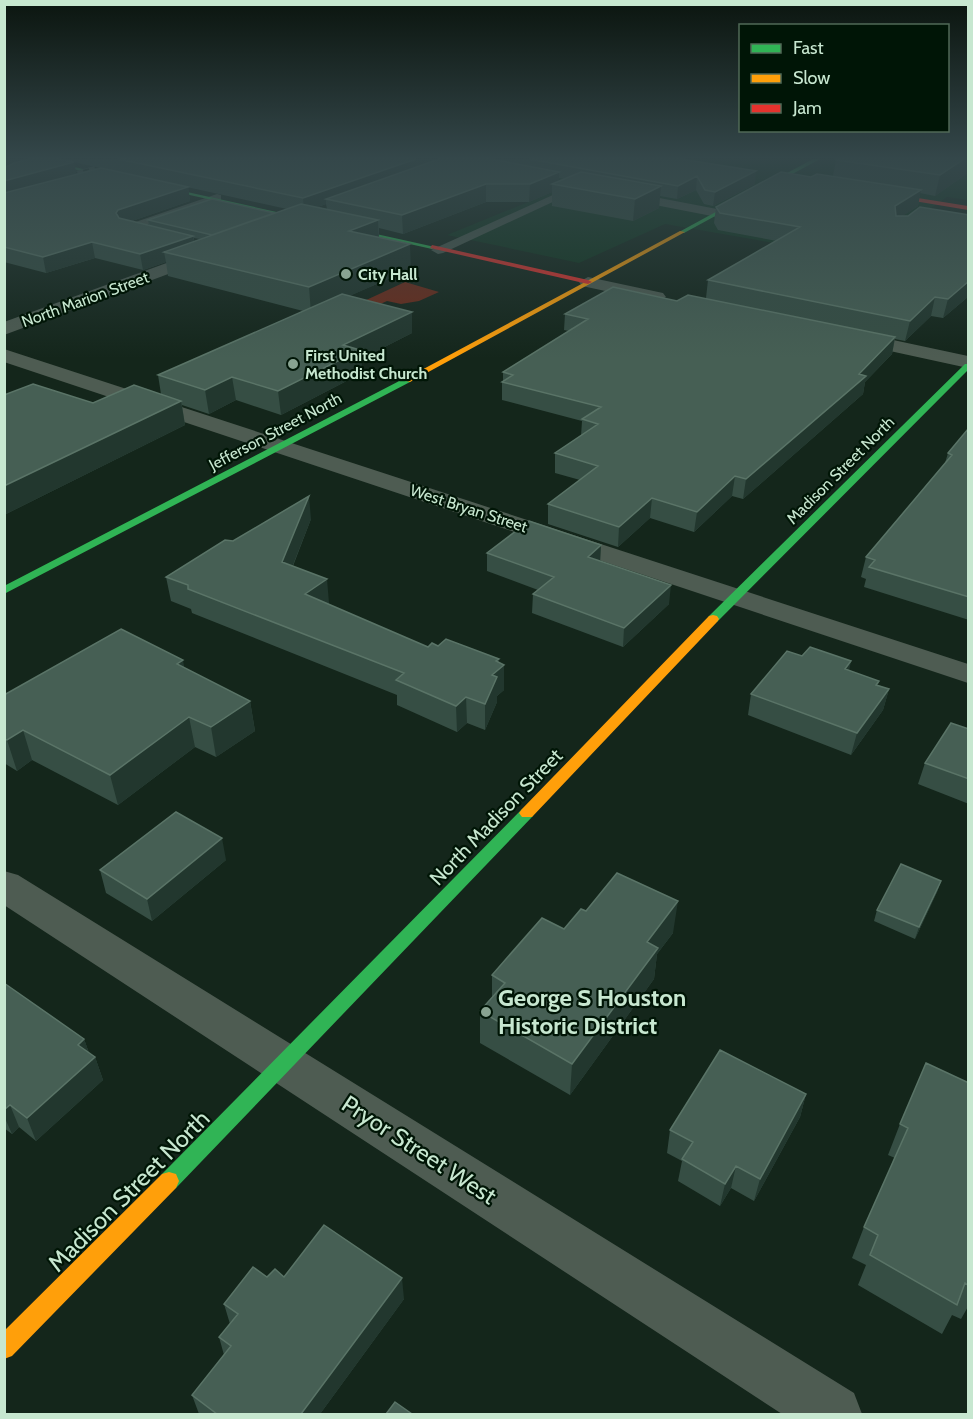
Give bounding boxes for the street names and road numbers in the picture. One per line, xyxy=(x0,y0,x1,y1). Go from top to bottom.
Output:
street label: North Marion Street xyxy=(19,267,152,331)
street label: Jefferson Street North xyxy=(205,388,345,475)
street label: Madison Street North xyxy=(783,413,898,528)
street label: West Bryan Street xyxy=(408,481,530,537)
street label: North Madison Street xyxy=(425,744,568,890)
street label: Pryor Street West xyxy=(337,1089,502,1210)
street label: Madison Street North xyxy=(42,1104,216,1278)

